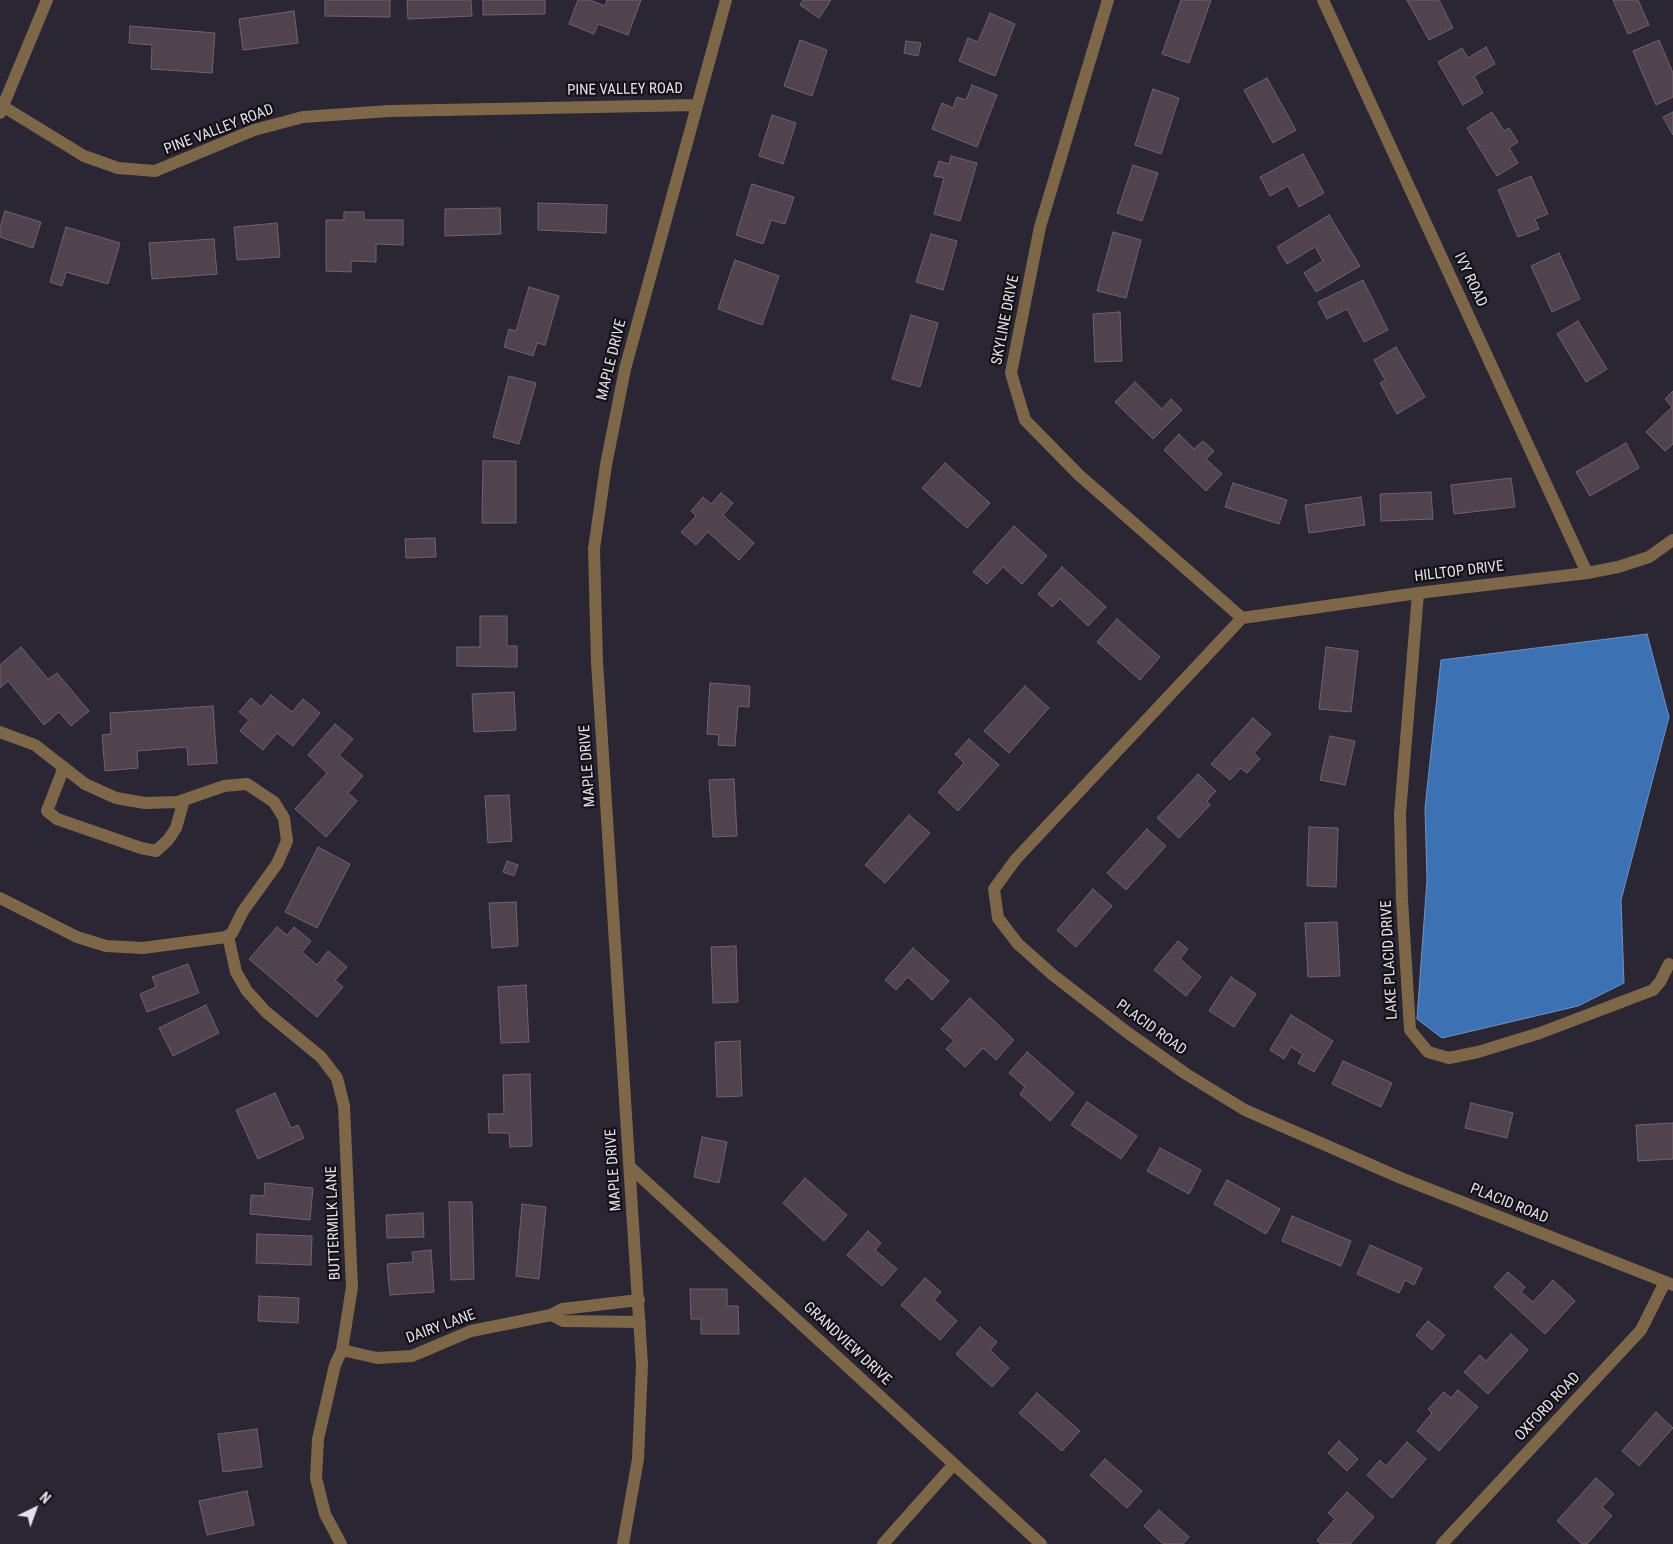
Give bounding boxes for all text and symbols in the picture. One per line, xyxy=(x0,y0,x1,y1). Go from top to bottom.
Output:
street label: PINE VALLEY ROAD xyxy=(567,80,683,100)
street label: PINE VALLEY ROAD xyxy=(162,101,276,159)
street label: IVY ROAD xyxy=(1450,250,1490,310)
street label: SKYLINE DRIVE xyxy=(988,274,1024,366)
street label: MAPLE DRIVE xyxy=(593,318,631,402)
street label: HILLTOP DRIVE xyxy=(1413,558,1505,586)
street label: MAPLE DRIVE xyxy=(576,724,600,808)
street label: LAKE PLACID DRIVE xyxy=(1378,900,1402,1020)
street label: PLACID ROAD xyxy=(1112,996,1190,1060)
street label: MAPLE DRIVE xyxy=(602,1128,626,1212)
street label: BUTTERMILK LANE xyxy=(323,1166,345,1280)
street label: PLACID ROAD xyxy=(1467,1180,1551,1228)
street label: GRANDVIEW DRIVE xyxy=(799,1299,895,1389)
street label: DAIRY LANE xyxy=(404,1306,478,1348)
street label: OXFORD ROAD xyxy=(1512,1369,1584,1445)
north arrow xyxy=(10,1484,60,1534)
text: N xyxy=(36,1489,54,1507)

